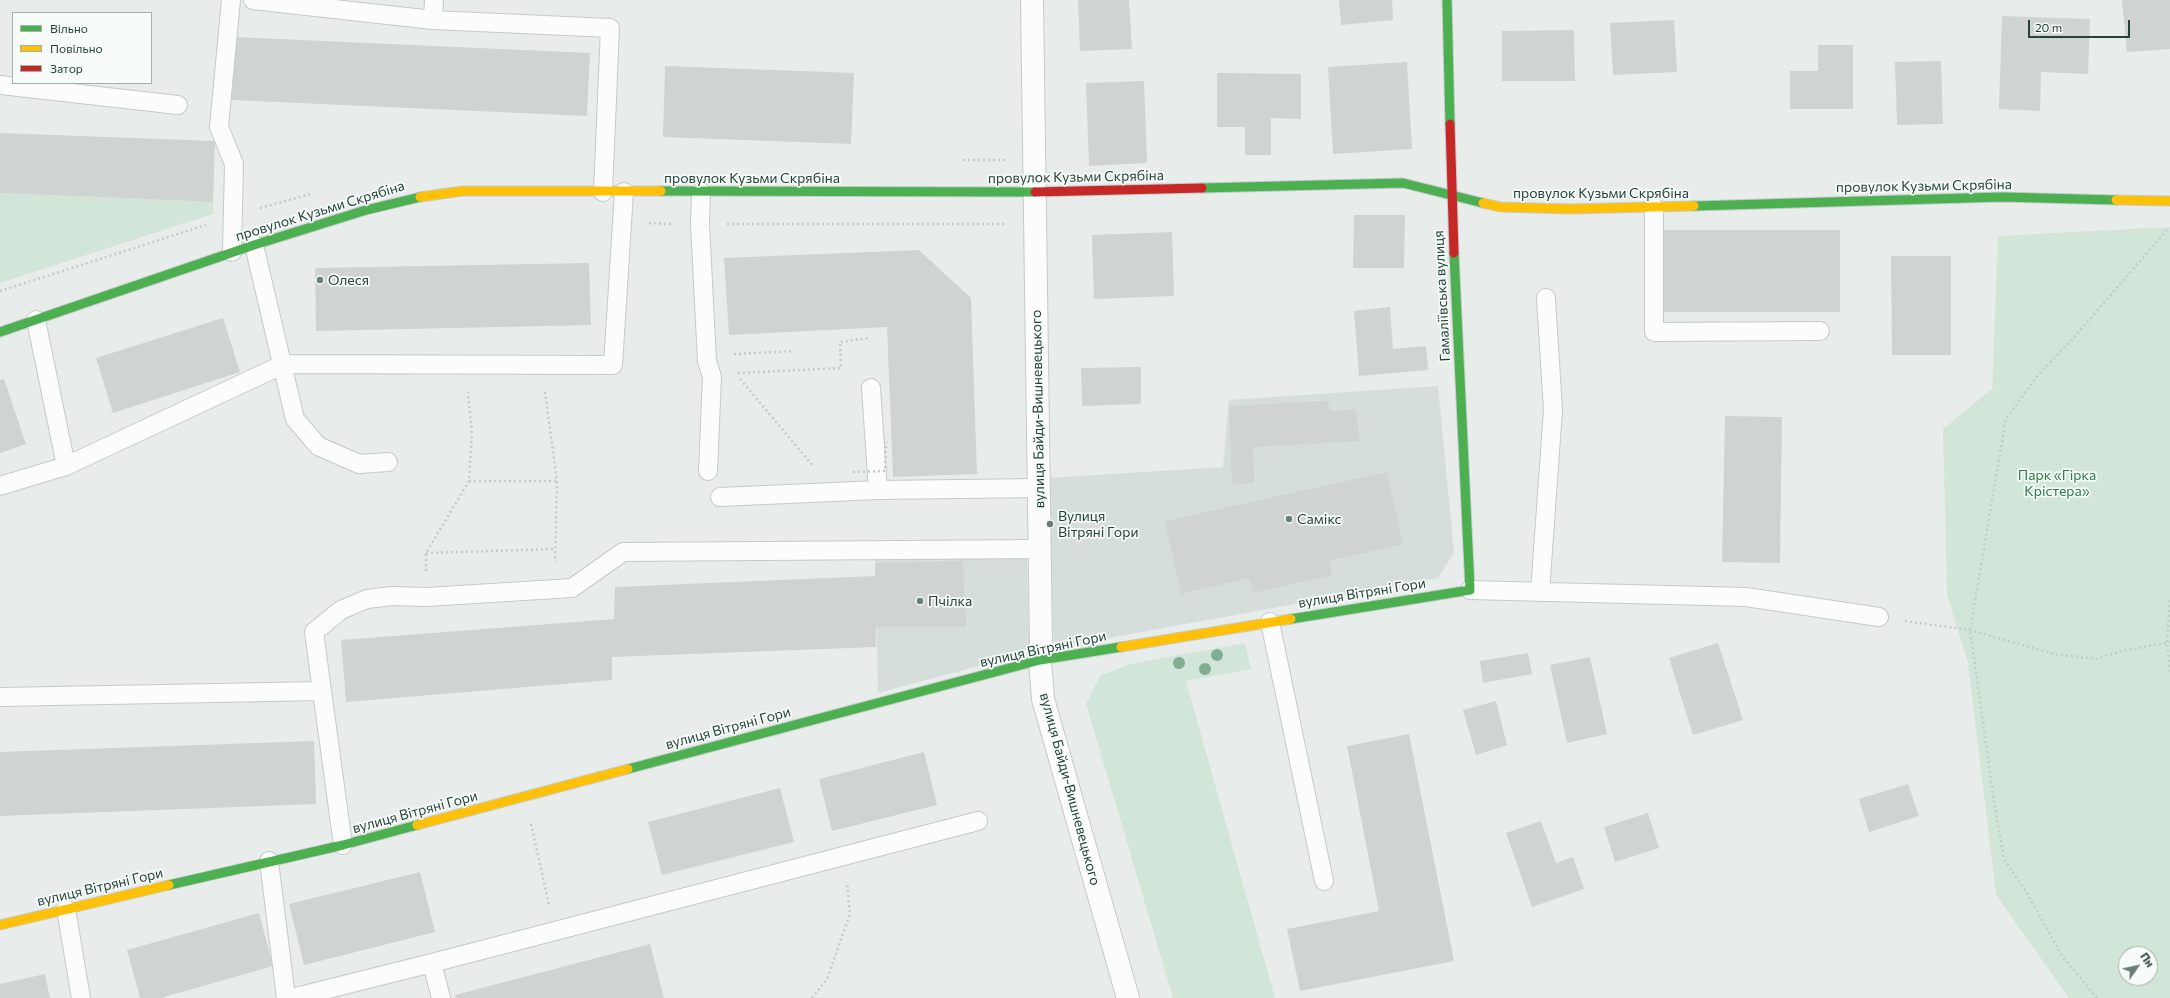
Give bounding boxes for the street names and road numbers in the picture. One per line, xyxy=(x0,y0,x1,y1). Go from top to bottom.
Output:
street label: провулок Кузьми Скрябіна xyxy=(988,167,1164,187)
street label: провулок Кузьми Скрябіна xyxy=(664,170,840,186)
street label: провулок Кузьми Скрябіна xyxy=(1836,176,2012,196)
street label: провулок Кузьми Скрябіна xyxy=(233,177,407,245)
street label: провулок Кузьми Скрябіна xyxy=(1513,185,1689,201)
street label: Гамаліївська вулиця xyxy=(1430,230,1454,362)
street label: вулиця Байди-Вишневецького xyxy=(1028,309,1048,509)
street label: вулиця Вітряні Гори xyxy=(1297,575,1427,611)
street label: вулиця Вітряні Гори xyxy=(978,627,1108,671)
street label: вулиця Байди-Вишневецького xyxy=(1036,691,1104,887)
street label: вулиця Вітряні Гори xyxy=(664,703,792,753)
street label: вулиця Вітряні Гори xyxy=(351,787,479,837)
street label: вулиця Вітряні Гори xyxy=(35,864,165,910)

